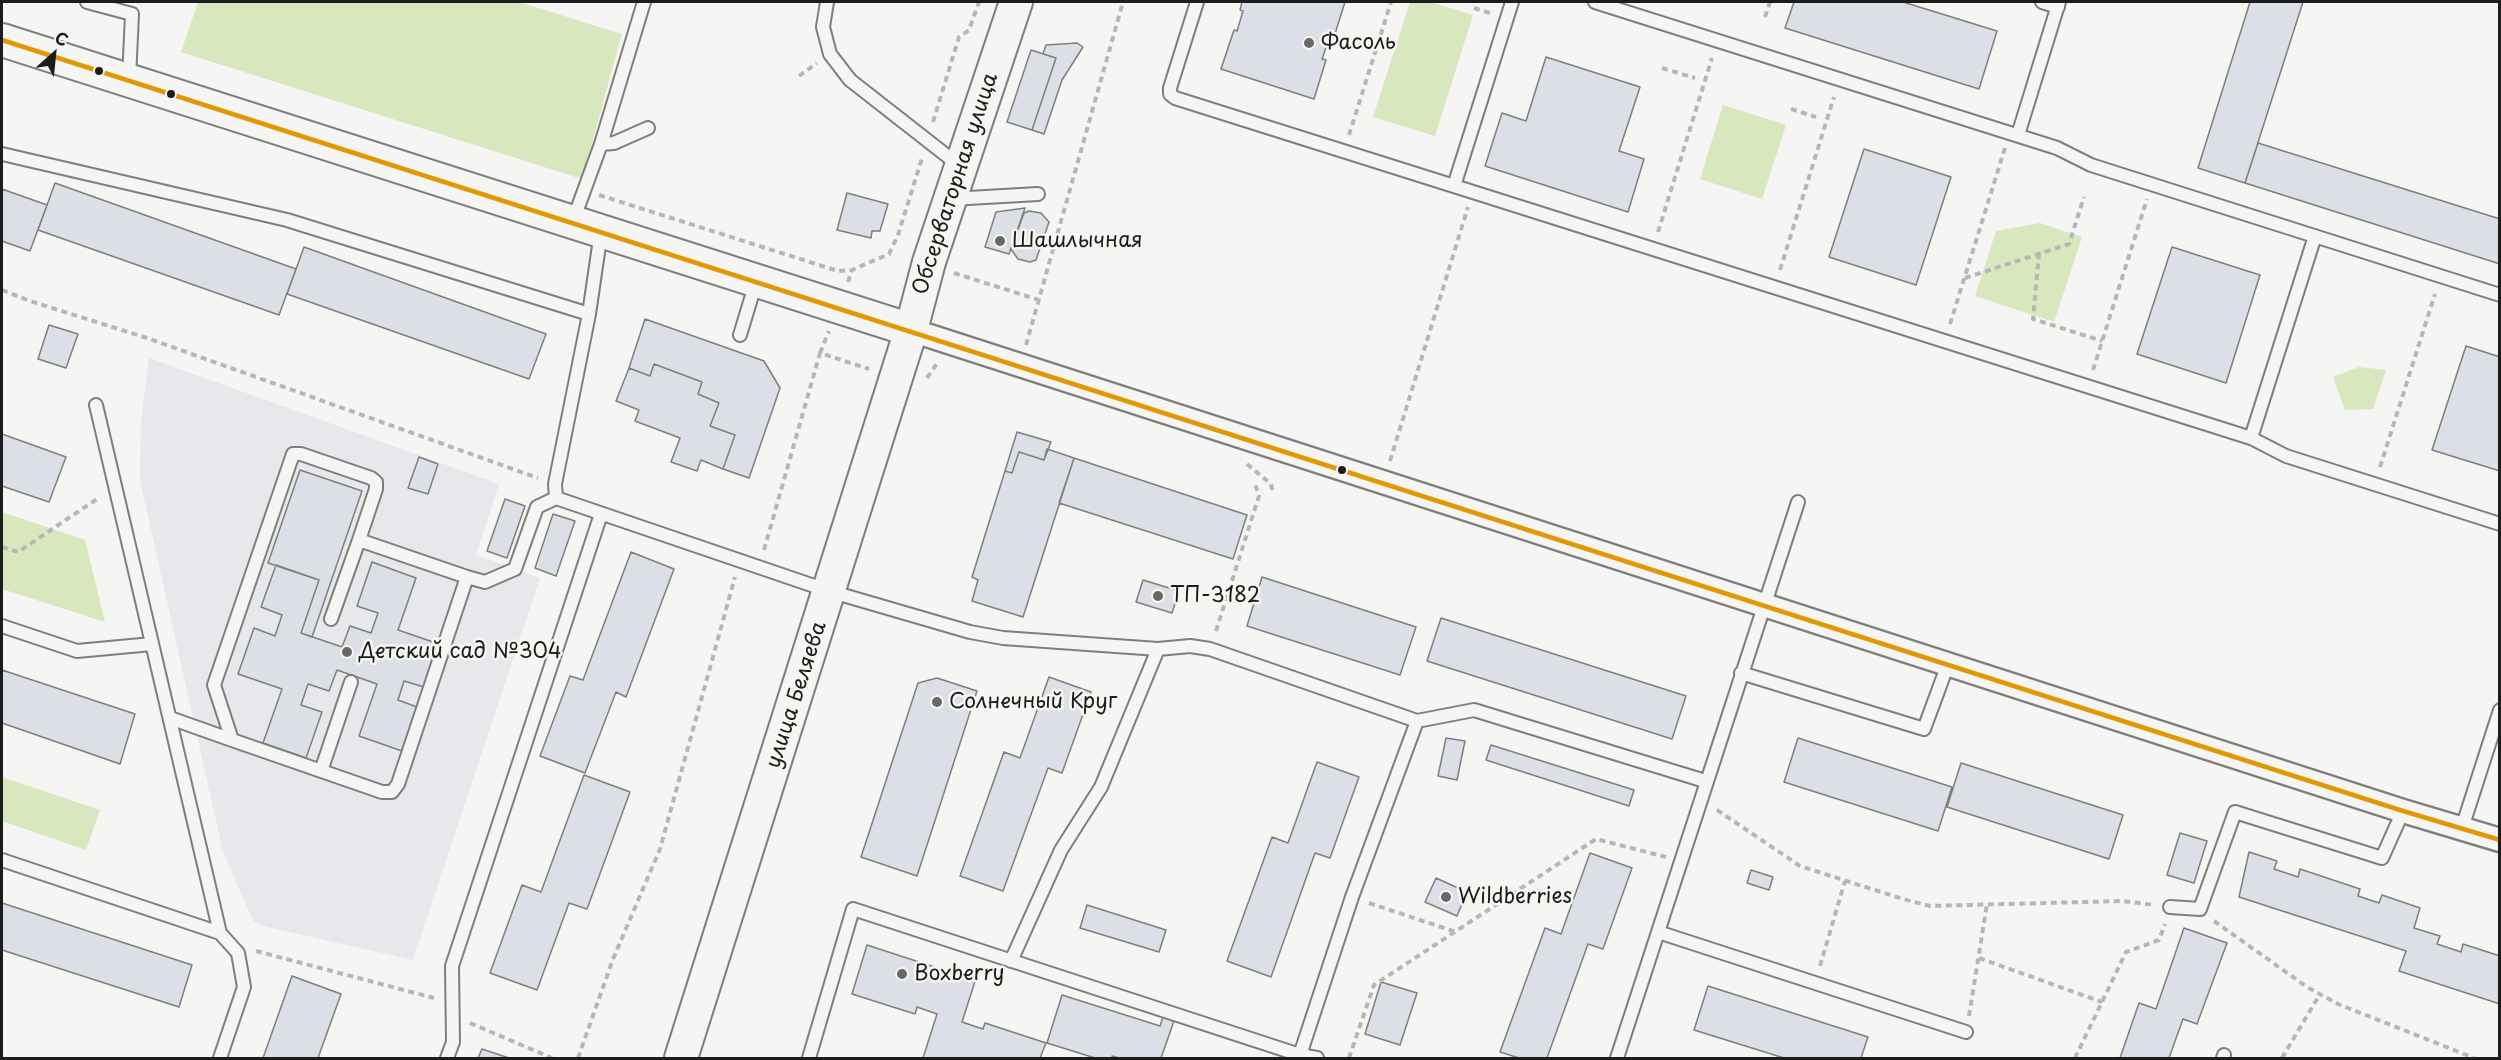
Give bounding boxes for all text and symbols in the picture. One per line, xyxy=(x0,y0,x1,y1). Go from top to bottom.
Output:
north arrow xyxy=(24,24,84,84)
text: С xyxy=(51,25,73,51)
place label: Фасоль xyxy=(1321,30,1396,56)
marker: Фасоль xyxy=(1302,36,1316,50)
unlabelled marker xyxy=(93,65,105,77)
street label: Обсерваторная улица xyxy=(908,70,1004,298)
unlabelled marker xyxy=(165,88,177,100)
place label: Шашлычная xyxy=(1012,228,1143,254)
marker: Шашлычная xyxy=(993,234,1007,248)
unlabelled marker xyxy=(1336,464,1348,476)
place label: ТП-3182 xyxy=(1170,583,1260,609)
marker: ТП-3182 xyxy=(1151,589,1165,603)
street label: улица Беляева xyxy=(761,618,833,772)
place label: Детский сад №304 xyxy=(359,639,562,665)
marker: Детский сад №304 xyxy=(340,645,354,659)
place label: Солнечный Круг xyxy=(949,689,1117,715)
marker: Солнечный Круг xyxy=(930,695,944,709)
place label: Wildberries xyxy=(1458,884,1572,910)
marker: Wildberries xyxy=(1439,890,1453,904)
place label: Boxberry xyxy=(914,961,1005,987)
marker: Boxberry xyxy=(895,967,909,981)

